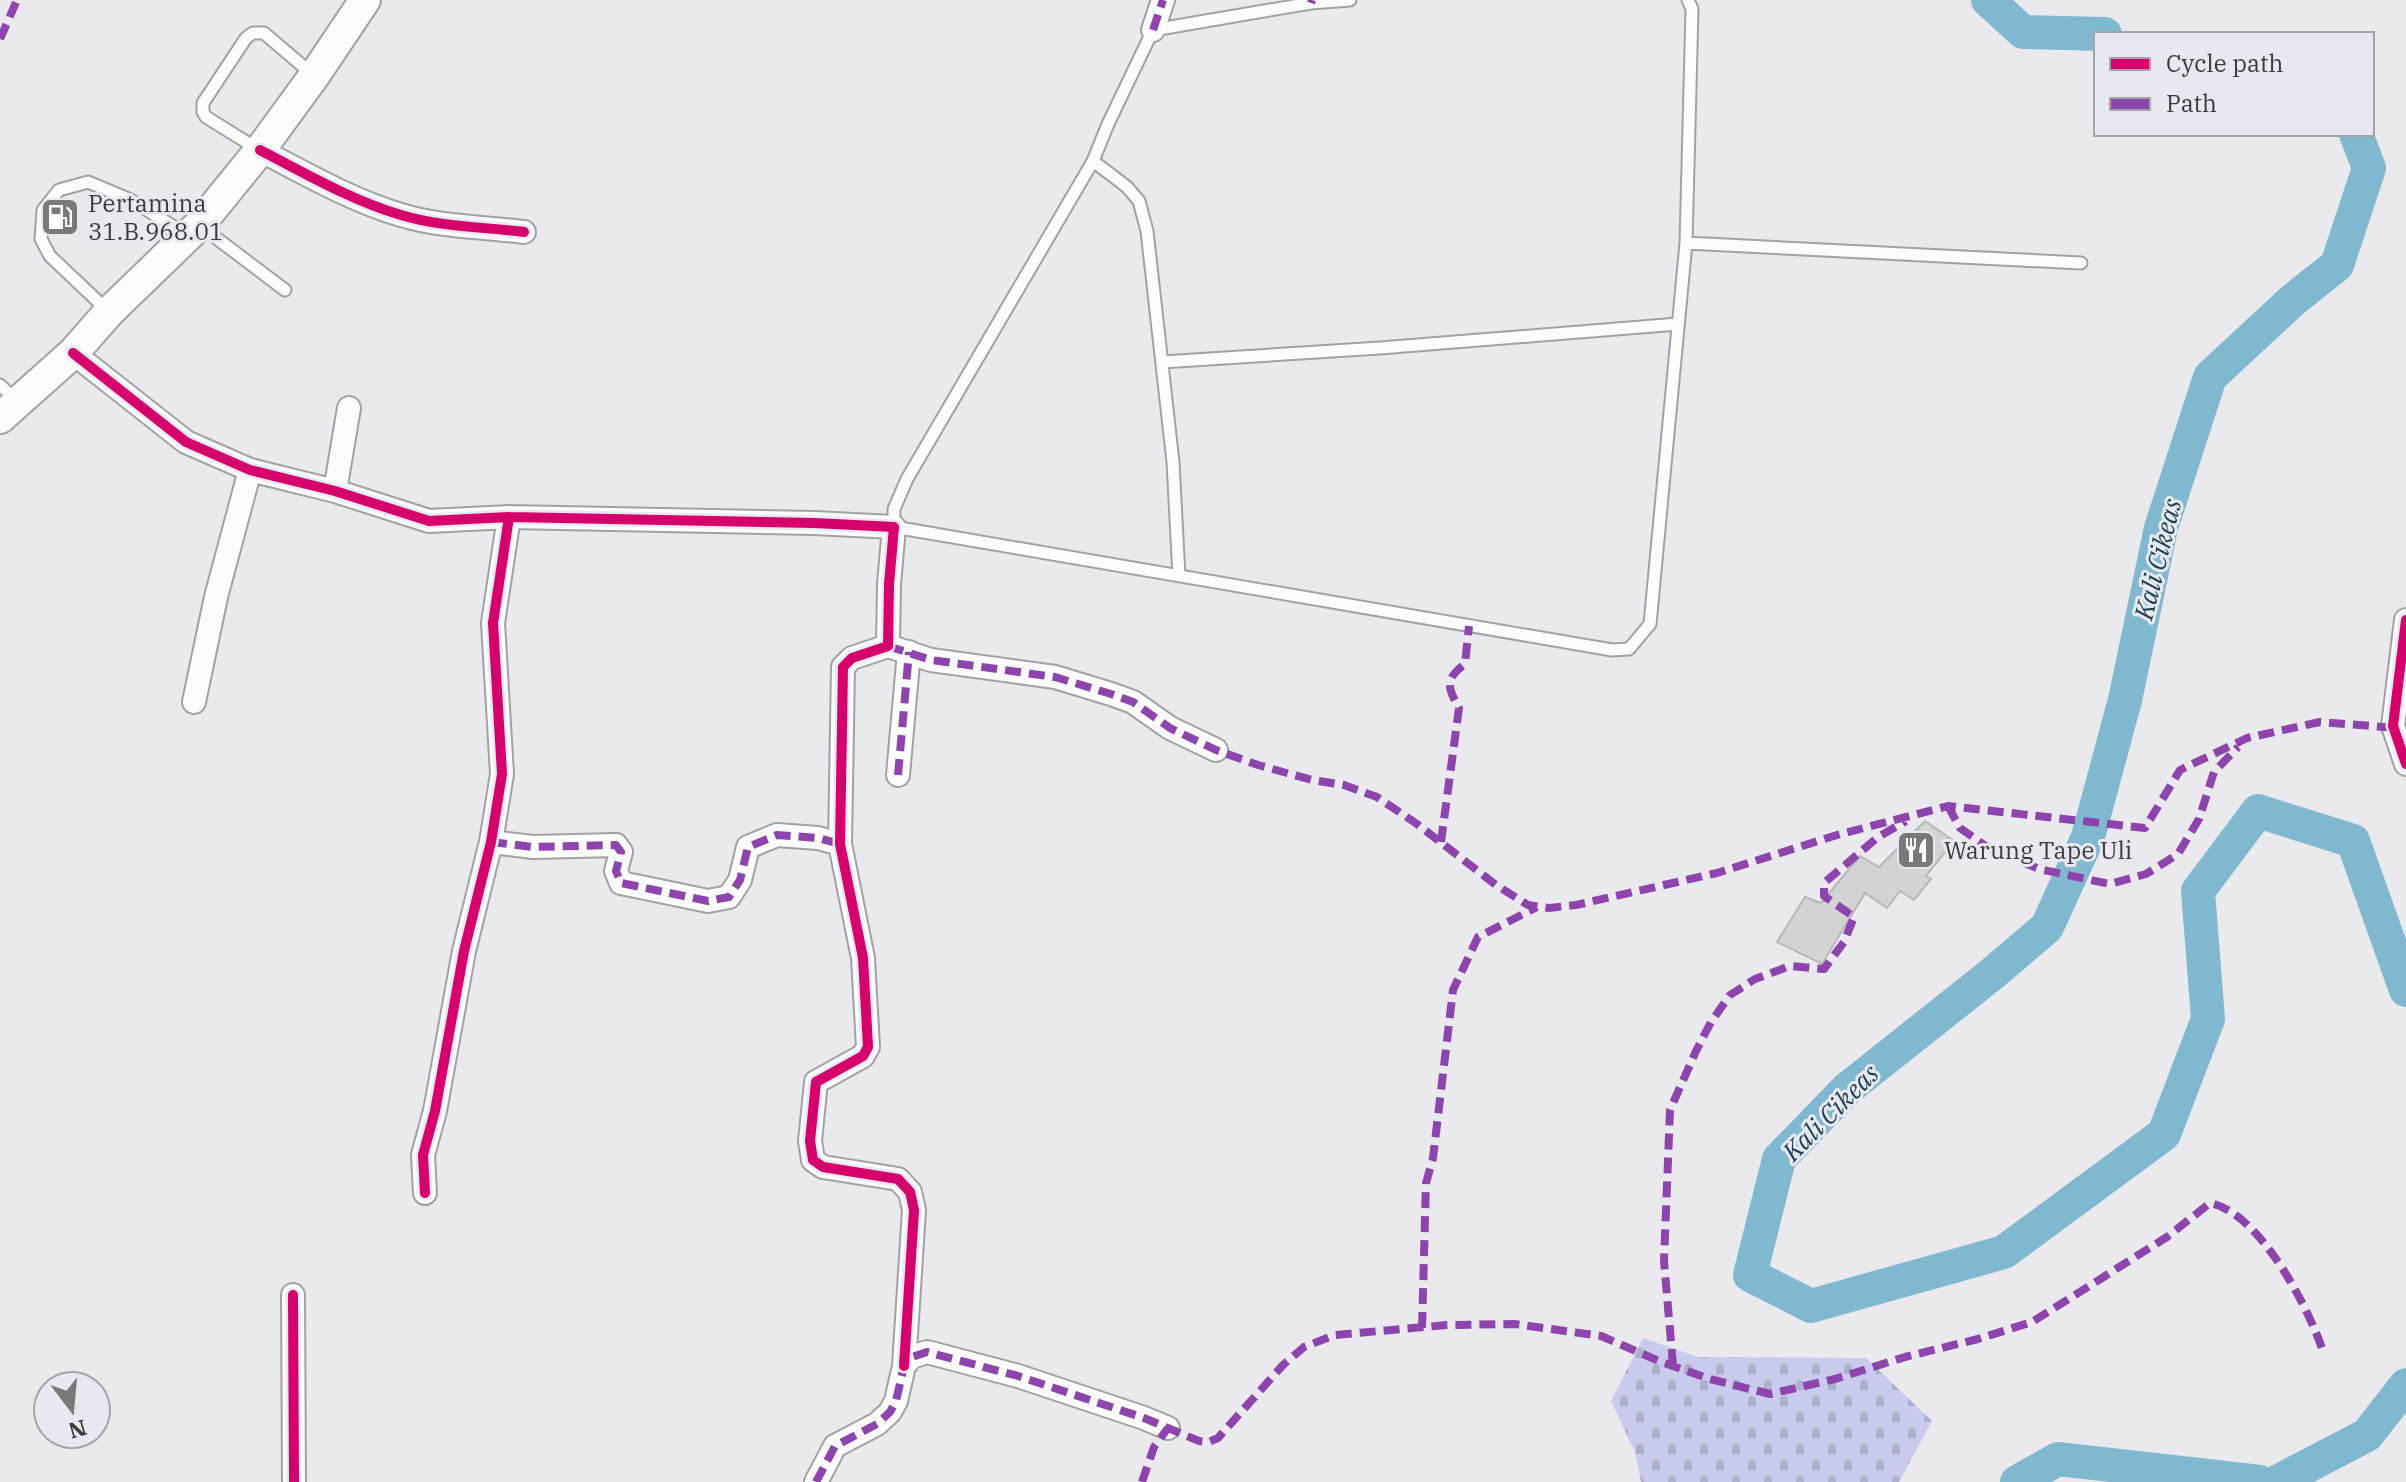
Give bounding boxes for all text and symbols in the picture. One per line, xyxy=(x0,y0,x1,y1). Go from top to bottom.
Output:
legend xyxy=(2094,32,2374,136)
text: Cycle path xyxy=(2166,47,2283,79)
text: Path xyxy=(2166,87,2217,119)
place label: Pertamina 31.B.968.01 xyxy=(88,187,223,247)
fuel station icon: Pertamina 31.B.968.01 xyxy=(39,196,81,238)
water label: Kali Cikeas xyxy=(2125,495,2189,624)
restaurant icon: Warung Tape Uli xyxy=(1895,829,1937,871)
place label: Warung Tape Uli xyxy=(1944,834,2132,866)
water label: Kali Cikeas xyxy=(1774,1056,1886,1168)
north arrow xyxy=(32,1370,112,1450)
text: N xyxy=(65,1413,90,1446)

